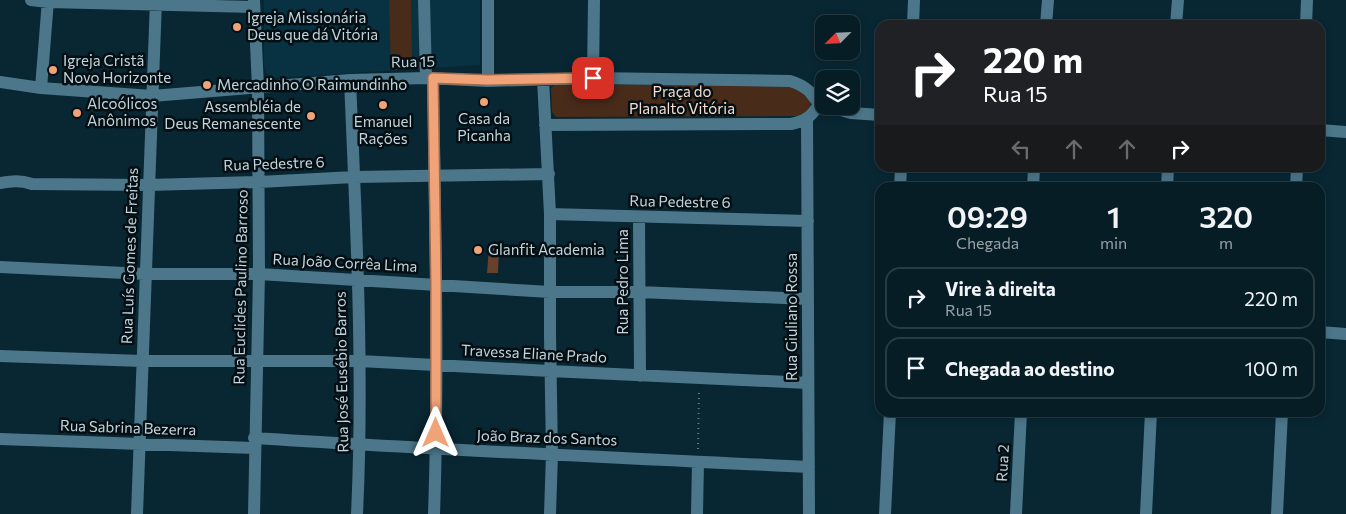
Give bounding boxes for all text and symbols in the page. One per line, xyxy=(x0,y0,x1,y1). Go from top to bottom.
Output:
place label: Igreja Missionária Deus que dá Vitória xyxy=(247,8,378,43)
north arrow xyxy=(815,15,860,60)
map controls xyxy=(815,15,860,115)
marker: Igreja Missionária Deus que dá Vitória xyxy=(231,21,243,33)
text: 220 m xyxy=(983,37,1083,80)
icon: right xyxy=(900,40,965,105)
place label: Igreja Cristã Novo Horizonte xyxy=(63,51,171,86)
street label: Rua 15 xyxy=(391,52,435,70)
pin xyxy=(572,57,614,99)
marker: Igreja Cristã Novo Horizonte xyxy=(47,64,59,76)
icon: arrive xyxy=(579,64,607,92)
button: layers xyxy=(815,70,860,115)
place label: Mercadinho O Raimundinho xyxy=(217,75,407,93)
marker: Mercadinho O Raimundinho xyxy=(201,79,213,91)
text: Rua 15 xyxy=(983,80,1048,107)
park label: Praça do Planalto Vitória xyxy=(629,82,735,117)
place label: Alcoólicos Anônimos xyxy=(87,94,157,129)
marker: Casa da Picanha xyxy=(478,96,490,108)
place label: Assembléia de Deus Remanescente xyxy=(164,97,301,132)
marker: Emanuel Rações xyxy=(377,99,389,111)
marker: Alcoólicos Anônimos xyxy=(71,107,83,119)
place label: Casa da Picanha xyxy=(457,109,511,144)
marker: Assembléia de Deus Remanescente xyxy=(305,110,317,122)
place label: Emanuel Rações xyxy=(354,112,412,147)
icon: left xyxy=(1007,135,1035,163)
icon: ahead xyxy=(1060,135,1088,163)
icon: ahead xyxy=(1113,135,1141,163)
icon: right xyxy=(1166,135,1194,163)
street label: Rua Pedestre 6 xyxy=(223,152,325,174)
street label: Rua Luís Gomes de Freitas xyxy=(117,167,141,344)
street label: Rua Euclides Paulino Barroso xyxy=(229,189,251,385)
street label: Rua Pedestre 6 xyxy=(629,191,731,211)
text: 09:29 xyxy=(947,197,1028,234)
text: 1 xyxy=(1107,197,1120,234)
text: 320 xyxy=(1199,197,1253,234)
street label: Rua Pedro Lima xyxy=(613,229,631,335)
text: Chegada xyxy=(956,233,1019,252)
text: min xyxy=(1100,233,1127,252)
text: m xyxy=(1219,233,1233,252)
place label: Glanfit Academia xyxy=(488,240,605,258)
marker: Glanfit Academia xyxy=(472,244,484,256)
street label: Rua João Corrêa Lima xyxy=(272,249,418,275)
street label: Rua Giuliano Rossa xyxy=(782,253,800,381)
text: Vire à direita xyxy=(945,277,1056,300)
icon: right xyxy=(902,284,930,312)
text: 220 m xyxy=(1244,287,1298,310)
street label: Rua José Eusébio Barros xyxy=(331,291,351,453)
text: Rua 15 xyxy=(945,300,992,319)
street label: Travessa Eliane Prado xyxy=(461,340,607,366)
icon: arrive xyxy=(902,354,930,382)
text: Chegada ao destino xyxy=(945,357,1115,380)
text: 100 m xyxy=(1245,357,1298,380)
position arrow xyxy=(409,406,461,458)
street label: Rua Sabrina Bezerra xyxy=(60,416,196,438)
street label: João Braz dos Santos xyxy=(476,426,618,448)
street label: Rua 2 xyxy=(992,444,1012,482)

